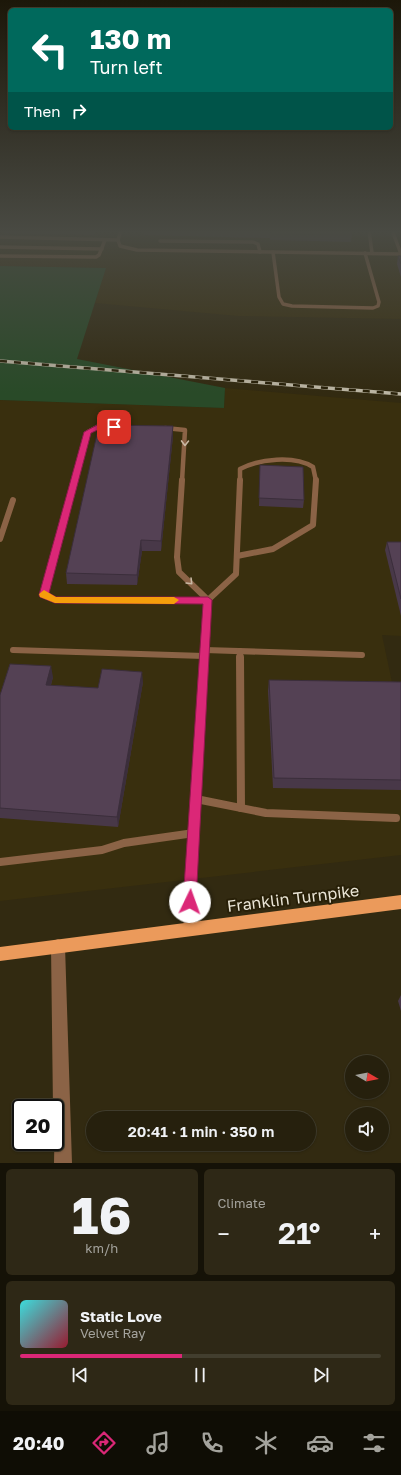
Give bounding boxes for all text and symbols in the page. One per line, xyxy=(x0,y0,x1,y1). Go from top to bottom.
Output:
text: 130 m xyxy=(90,22,171,55)
icon: left xyxy=(24,24,76,76)
text: Turn left xyxy=(90,56,163,78)
icon: right xyxy=(68,100,90,122)
text: Then xyxy=(24,102,60,120)
pin xyxy=(97,410,131,444)
icon: arrive xyxy=(103,416,125,438)
one-way arrow xyxy=(181,440,189,446)
one-way arrow xyxy=(185,577,193,585)
street label: Franklin Turnpike xyxy=(226,880,360,916)
position arrow xyxy=(169,881,211,923)
north arrow xyxy=(345,1055,389,1099)
map controls xyxy=(345,1055,389,1151)
speed limit sign: 20 xyxy=(12,1099,64,1151)
button: sound xyxy=(345,1107,389,1151)
text: 20:41 · 1 min · 350 m xyxy=(128,1122,274,1140)
text: 16 xyxy=(72,1183,132,1245)
text: Climate xyxy=(218,1195,265,1211)
text: 21° xyxy=(278,1215,321,1251)
text: − xyxy=(218,1220,230,1247)
text: + xyxy=(369,1220,381,1247)
text: km/h xyxy=(85,1240,118,1256)
text: Static Love xyxy=(80,1307,162,1325)
text: Velvet Ray xyxy=(80,1325,145,1341)
icon: previous xyxy=(69,1364,91,1386)
icon: pause xyxy=(189,1364,211,1386)
icon: next xyxy=(310,1364,332,1386)
icon: directions xyxy=(90,1429,118,1457)
icon: music xyxy=(144,1429,172,1457)
icon: phone xyxy=(198,1429,226,1457)
icon: climate xyxy=(252,1429,280,1457)
icon: car xyxy=(306,1429,334,1457)
icon: filters xyxy=(360,1429,388,1457)
text: 20:40 xyxy=(13,1432,64,1454)

